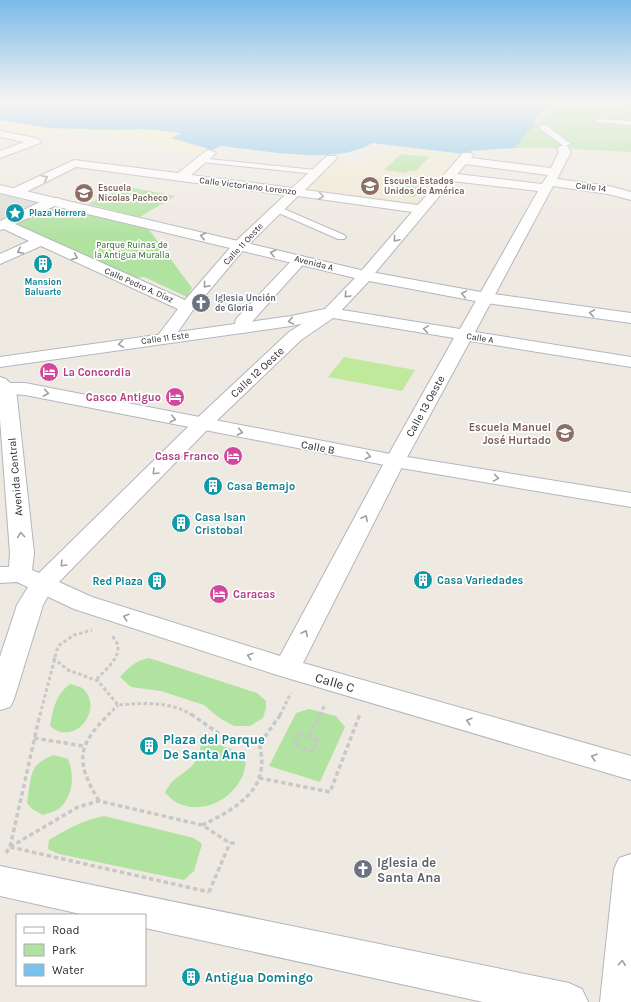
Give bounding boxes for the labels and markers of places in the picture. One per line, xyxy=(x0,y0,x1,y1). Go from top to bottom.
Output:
school or university icon: Escuela Estados Unidos de América xyxy=(359,175,381,197)
place label: Escuela Estados Unidos de América xyxy=(384,176,464,196)
school or university icon: Escuela Nicolas Pacheco xyxy=(73,182,95,204)
place label: Escuela Nicolas Pacheco xyxy=(98,183,168,203)
place icon: Plaza Herrera xyxy=(4,202,26,224)
place label: Plaza Herrera xyxy=(29,208,86,218)
building icon: Mansion Baluarte xyxy=(32,253,54,275)
place label: Mansion Baluarte xyxy=(24,277,62,297)
church icon: Iglesia Unción de Gloria xyxy=(190,292,212,314)
place label: Iglesia Unción de Gloria xyxy=(215,293,276,313)
hotel icon: La Concordia xyxy=(38,361,60,383)
place label: La Concordia xyxy=(63,366,131,379)
hotel icon: Casco Antiguo xyxy=(164,386,186,408)
place label: Casco Antiguo xyxy=(86,391,161,404)
place label: Escuela Manuel José Hurtado xyxy=(469,421,551,447)
school or university icon: Escuela Manuel José Hurtado xyxy=(554,422,576,444)
hotel icon: Casa Franco xyxy=(222,445,244,467)
place label: Casa Franco xyxy=(155,450,219,463)
building icon: Casa Bemajo xyxy=(202,475,224,497)
place label: Casa Bemajo xyxy=(227,480,295,493)
place label: Casa Isan Cristobal xyxy=(195,511,246,537)
building icon: Casa Isan Cristobal xyxy=(170,512,192,534)
building icon: Casa Variedades xyxy=(412,569,434,591)
building icon: Red Plaza xyxy=(146,570,168,592)
place label: Casa Variedades xyxy=(437,574,524,587)
place label: Red Plaza xyxy=(93,575,143,588)
hotel icon: Caracas xyxy=(208,583,230,605)
place label: Caracas xyxy=(233,588,275,601)
place label: Plaza del Parque De Santa Ana xyxy=(163,732,265,762)
building icon: Plaza del Parque De Santa Ana xyxy=(138,735,160,757)
place label: Iglesia de Santa Ana xyxy=(377,855,441,885)
church icon: Iglesia de Santa Ana xyxy=(352,858,374,880)
building icon: Antigua Domingo xyxy=(180,966,202,988)
place label: Antigua Domingo xyxy=(205,970,313,985)

